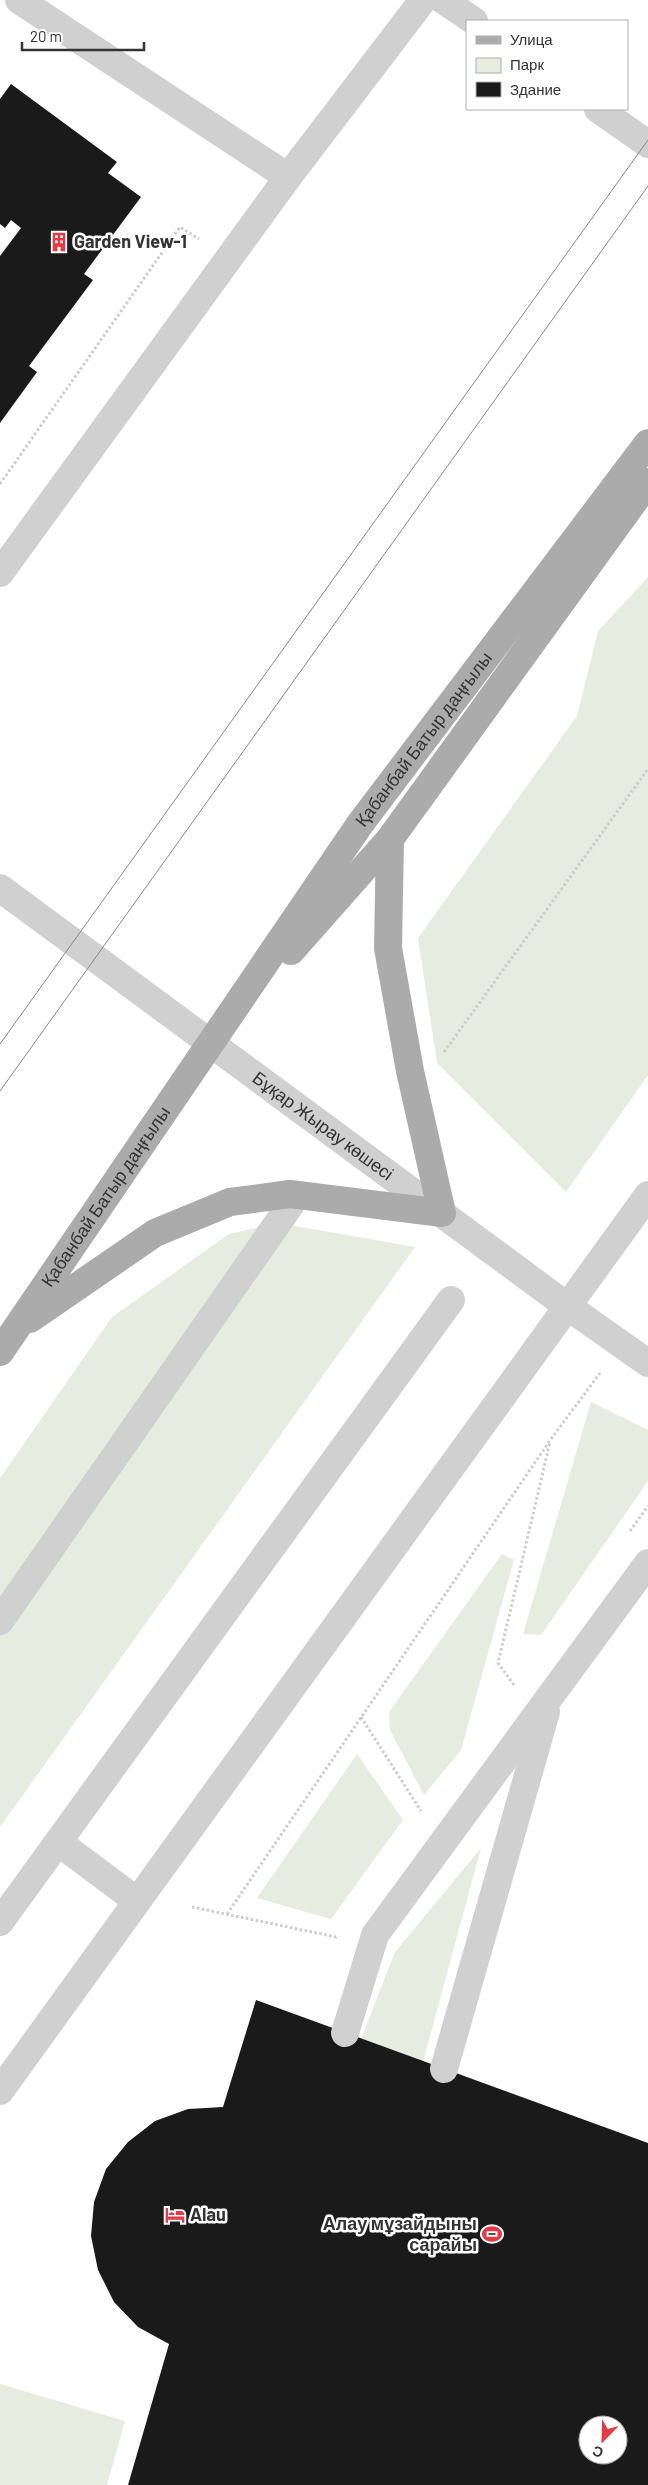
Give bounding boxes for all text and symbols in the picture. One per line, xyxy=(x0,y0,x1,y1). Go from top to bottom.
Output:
scale bar xyxy=(22,20,145,52)
legend xyxy=(466,20,628,110)
text: 20 m xyxy=(30,27,62,45)
text: Улица xyxy=(510,30,553,48)
text: Парк xyxy=(510,55,544,73)
text: Здание xyxy=(510,80,561,98)
place label: Garden View-1 xyxy=(74,230,187,252)
building icon: Garden View-1 xyxy=(48,231,70,253)
street label: Қабанбай Батыр даңғылы xyxy=(350,647,496,831)
street label: Бұқар Жырау көшесі xyxy=(249,1066,398,1184)
street label: Қабанбай Батыр даңғылы xyxy=(36,1102,174,1291)
place label: Alau xyxy=(190,2203,226,2225)
hotel icon: Alau xyxy=(164,2204,186,2226)
place label: Алау мұзайдыны сарайы xyxy=(323,2212,477,2255)
sports icon: Алау мұзайдыны сарайы xyxy=(481,2223,503,2245)
north arrow xyxy=(578,2415,628,2465)
text: С xyxy=(590,2443,606,2462)

